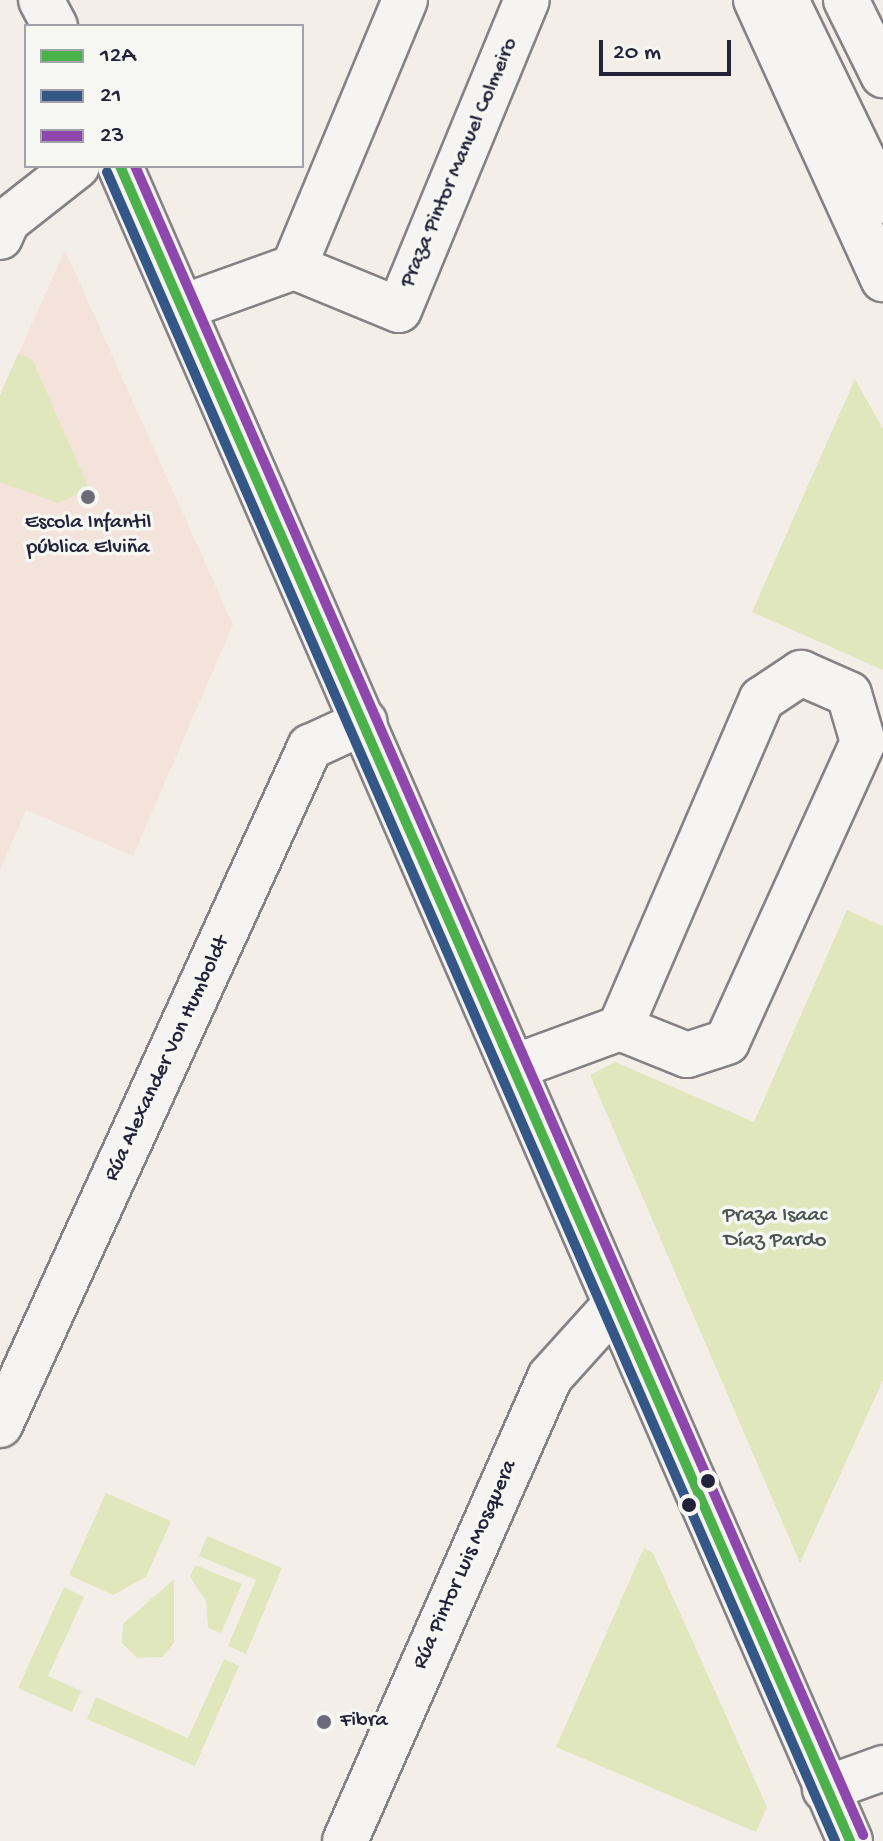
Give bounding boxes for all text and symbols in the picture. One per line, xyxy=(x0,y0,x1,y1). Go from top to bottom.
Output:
legend xyxy=(24,24,304,168)
scale bar xyxy=(603,24,735,74)
street label: Praza Pintor Manuel Colmeiro xyxy=(395,34,525,292)
text: 20 m xyxy=(613,39,661,68)
text: 12A xyxy=(100,42,136,71)
text: 21 xyxy=(100,82,121,111)
text: 23 xyxy=(100,122,124,151)
marker: Escola Infantil pública Elviña xyxy=(79,488,97,506)
place label: Escola Infantil pública Elviña xyxy=(25,510,151,562)
street label: Rúa Alexander Von Humboldt xyxy=(100,932,236,1186)
park label: Praza Isaac Díaz Pardo xyxy=(723,1203,827,1254)
street label: Rúa Pintor Luis Mosquera xyxy=(408,1456,524,1674)
unlabelled marker xyxy=(700,1473,716,1489)
unlabelled marker xyxy=(681,1497,697,1513)
place label: Fibra xyxy=(340,1709,388,1735)
marker: Fibra xyxy=(315,1713,333,1731)

